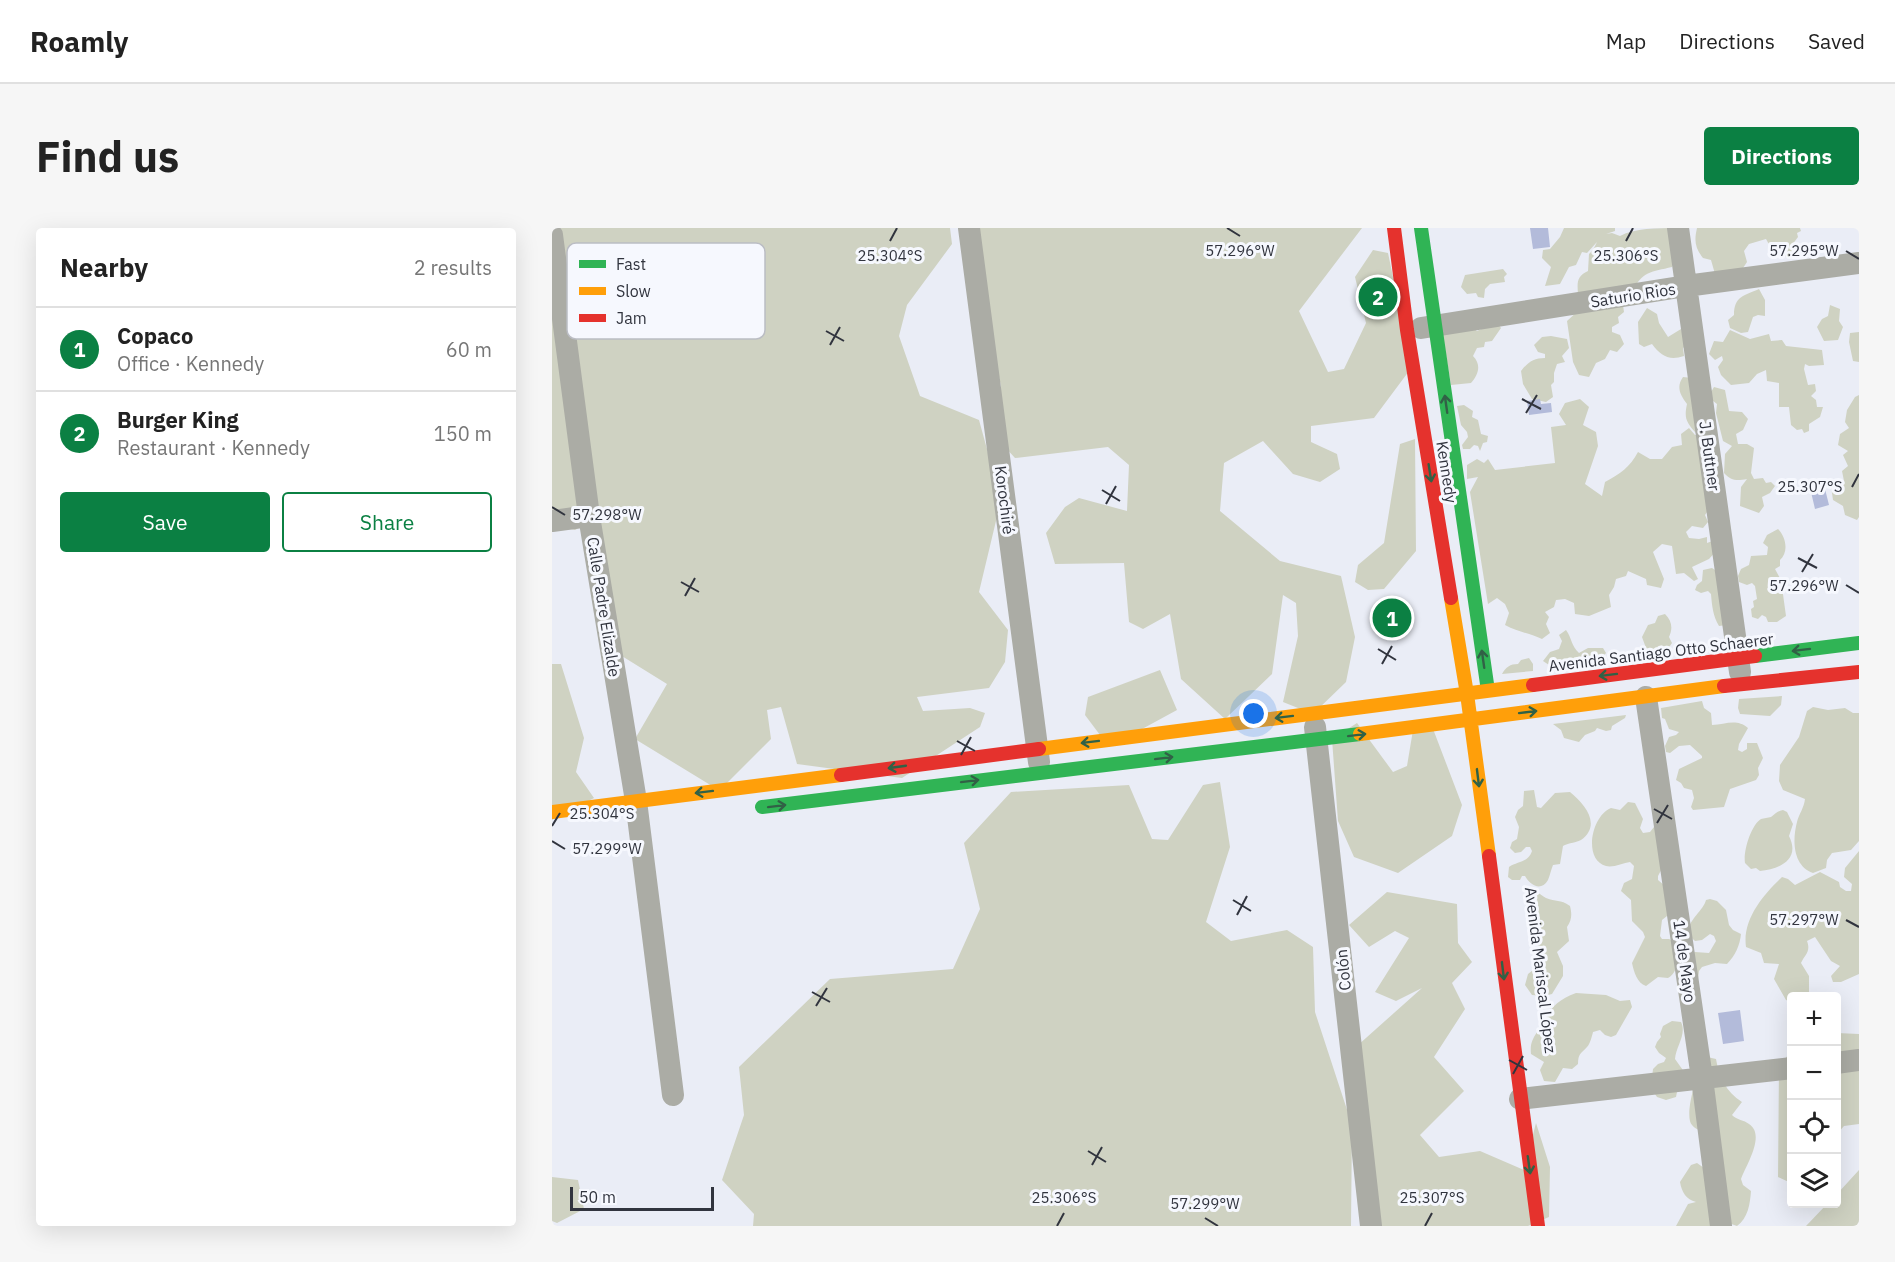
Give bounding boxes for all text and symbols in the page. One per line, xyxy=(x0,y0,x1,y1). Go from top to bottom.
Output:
text: Roamly xyxy=(30,23,128,60)
text: Map xyxy=(1606,27,1646,55)
text: Directions xyxy=(1679,27,1775,55)
text: Saved xyxy=(1808,27,1865,55)
button: Directions xyxy=(1704,127,1859,185)
text: Find us xyxy=(36,129,179,184)
text: 57.296°W xyxy=(1205,241,1275,260)
text: 57.295°W xyxy=(1769,241,1839,260)
legend xyxy=(567,243,765,339)
text: 25.304°S xyxy=(858,246,922,265)
text: 25.306°S xyxy=(1594,246,1658,265)
text: Nearby xyxy=(60,250,148,284)
text: 2 results xyxy=(414,254,492,281)
text: Fast xyxy=(616,254,646,274)
pin: 2 xyxy=(1358,274,1398,320)
street label: Saturio Rios xyxy=(1589,278,1677,312)
text: Slow xyxy=(616,281,651,301)
text: Jam xyxy=(616,308,647,328)
text: Copaco xyxy=(117,321,193,350)
text: 1 xyxy=(74,336,86,363)
text: 60 m xyxy=(446,336,492,363)
text: Office · Kennedy xyxy=(117,350,264,377)
one-way arrow xyxy=(1441,395,1452,414)
text: Burger King xyxy=(117,405,239,434)
text: 2 xyxy=(74,420,86,447)
text: 150 m xyxy=(434,420,492,447)
street label: J. Buttner xyxy=(1695,420,1725,492)
text: Restaurant · Kennedy xyxy=(117,434,310,461)
street label: Kennedy xyxy=(1432,439,1462,505)
one-way arrow xyxy=(1425,462,1436,482)
street label: Korochiré xyxy=(991,464,1019,536)
text: 25.307°S xyxy=(1778,477,1842,496)
button: Save xyxy=(60,492,270,552)
button: Share xyxy=(282,492,492,552)
text: 57.298°W xyxy=(572,505,642,524)
street label: Calle Padre Elizalde xyxy=(583,536,625,679)
text: 57.296°W xyxy=(1769,576,1839,595)
pin: 1 xyxy=(1372,596,1412,640)
street label: Avenida Santiago Otto Schaerer xyxy=(1547,628,1775,676)
one-way arrow xyxy=(1792,645,1811,656)
one-way arrow xyxy=(1478,650,1489,670)
one-way arrow xyxy=(1598,670,1618,681)
your location xyxy=(1239,699,1268,728)
one-way arrow xyxy=(1518,707,1538,718)
one-way arrow xyxy=(1275,712,1294,723)
one-way arrow xyxy=(1347,729,1367,740)
one-way arrow xyxy=(1081,736,1101,747)
one-way arrow xyxy=(1153,752,1173,763)
one-way arrow xyxy=(888,761,908,772)
one-way arrow xyxy=(1473,768,1484,787)
one-way arrow xyxy=(960,776,980,787)
one-way arrow xyxy=(694,787,714,798)
one-way arrow xyxy=(766,800,786,811)
text: 25.304°S xyxy=(570,804,634,823)
text: 57.299°W xyxy=(572,839,642,858)
street label: Avenida Mariscal López xyxy=(1521,886,1561,1054)
text: 57.297°W xyxy=(1769,910,1839,929)
street label: 14 de Mayo xyxy=(1669,918,1701,1004)
street label: Colón xyxy=(1331,948,1355,992)
one-way arrow xyxy=(1498,961,1509,981)
map controls xyxy=(1787,992,1841,1208)
button: + xyxy=(1787,992,1841,1046)
button: − xyxy=(1787,1046,1841,1100)
button: locate xyxy=(1787,1100,1841,1154)
one-way arrow xyxy=(1524,1154,1535,1174)
button: layers xyxy=(1787,1154,1841,1208)
scale bar xyxy=(570,1184,714,1212)
text: 50 m xyxy=(579,1187,616,1207)
text: 25.306°S xyxy=(1032,1188,1096,1207)
text: 25.307°S xyxy=(1400,1188,1464,1207)
text: 57.299°W xyxy=(1170,1194,1240,1213)

